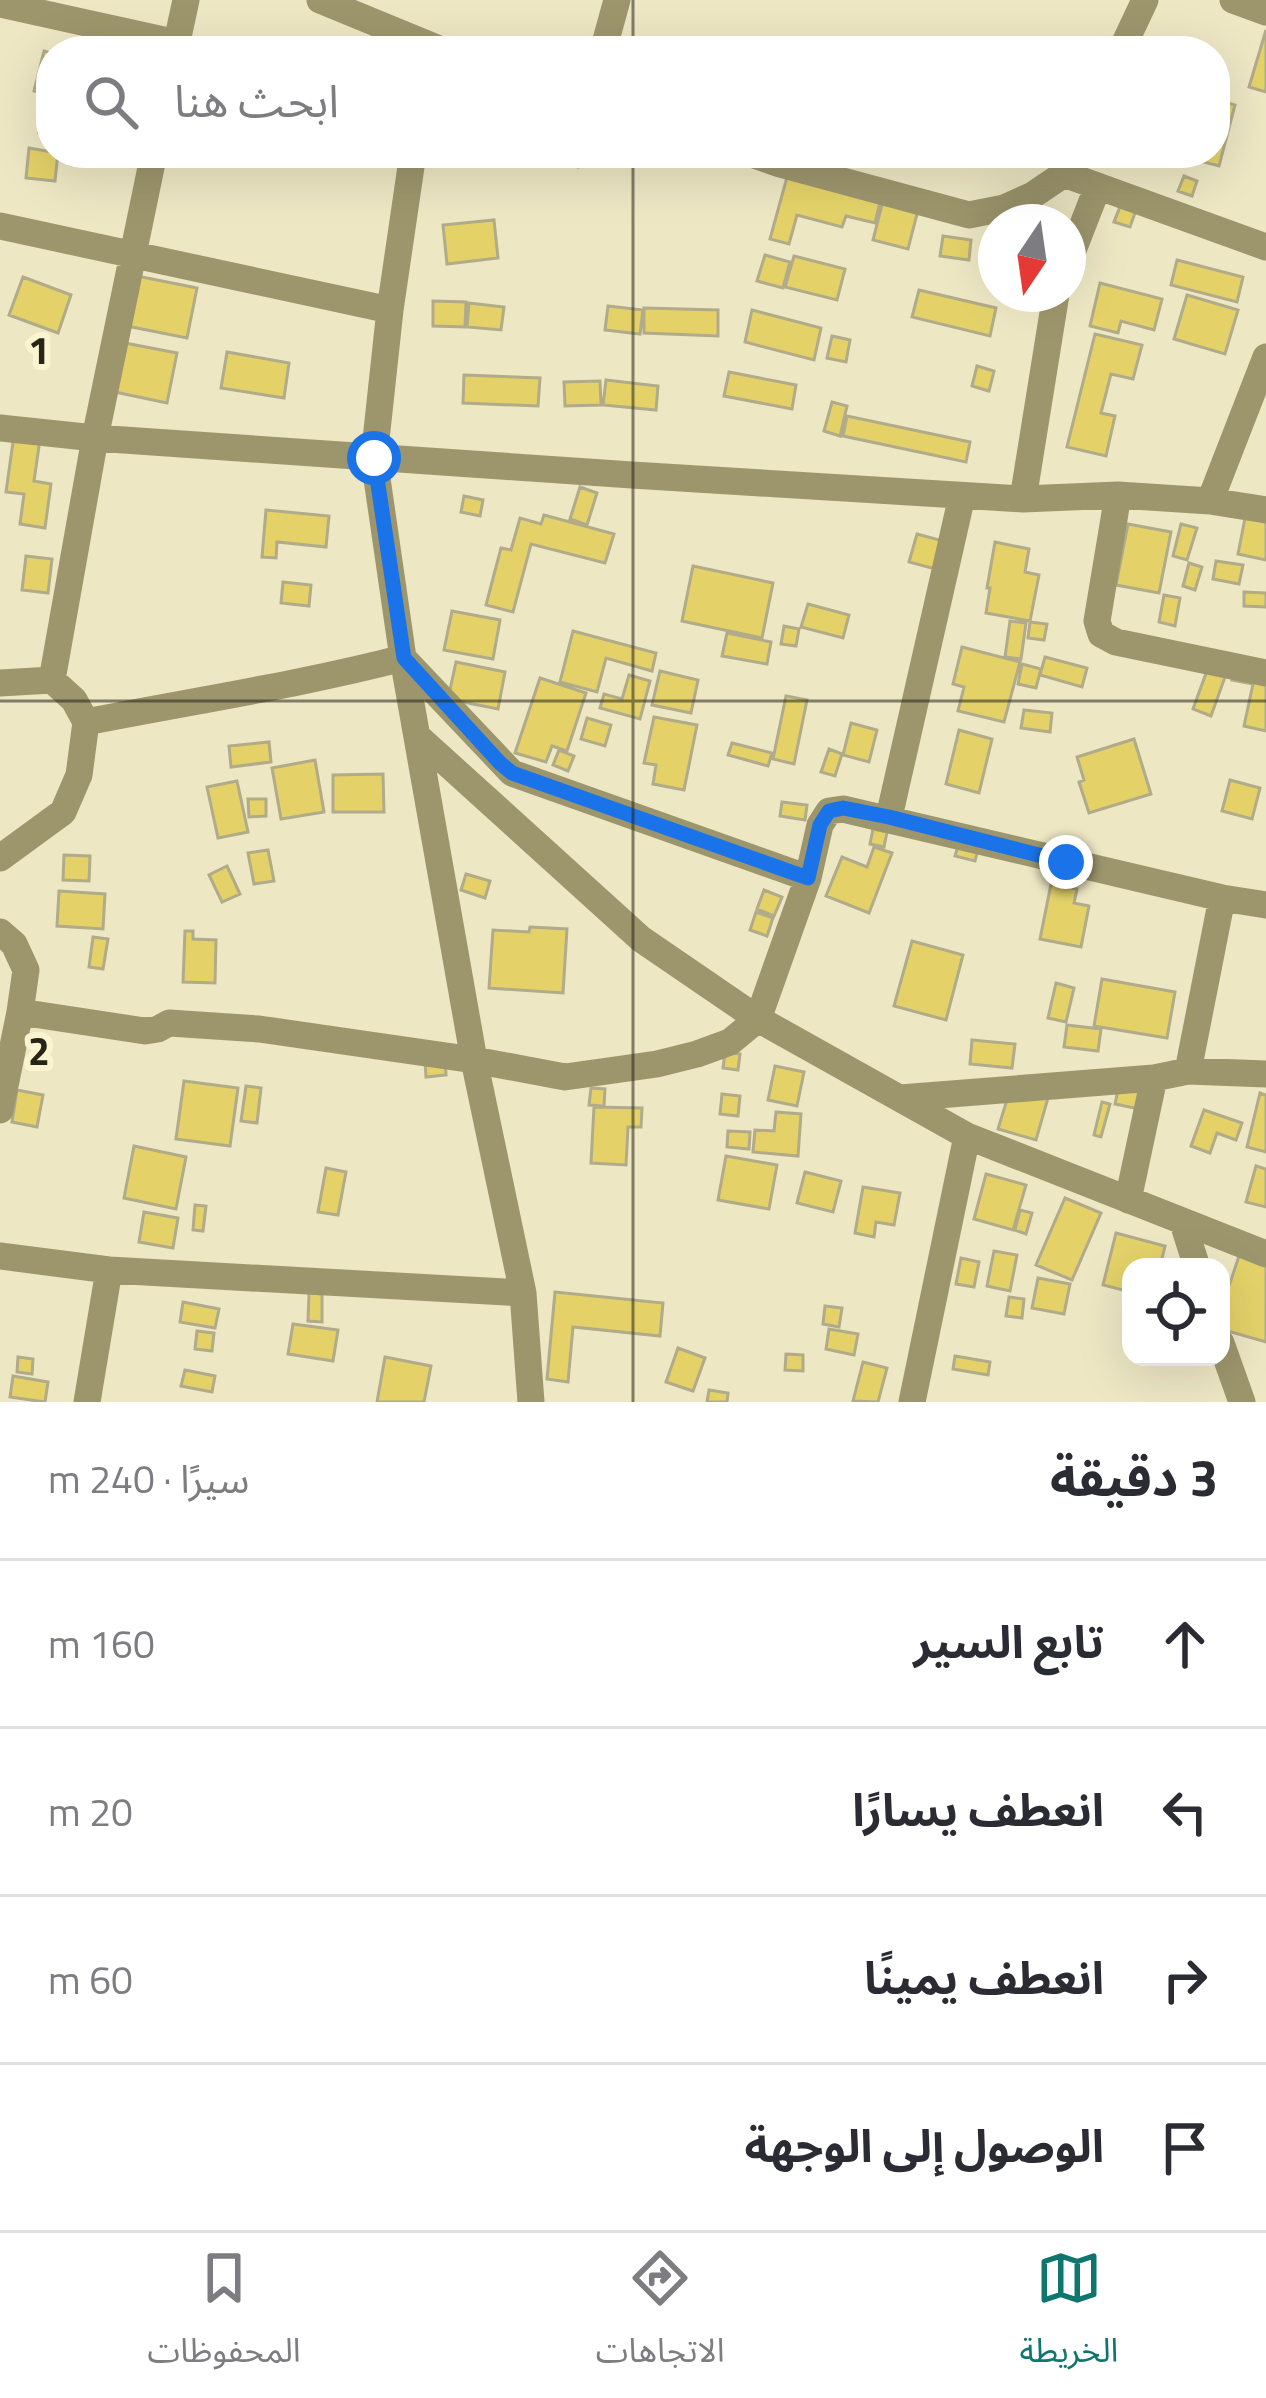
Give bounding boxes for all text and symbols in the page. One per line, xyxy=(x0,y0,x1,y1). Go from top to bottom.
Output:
search box xyxy=(36,36,1230,168)
text: ابحث هنا xyxy=(174,66,339,134)
icon: search xyxy=(78,69,144,135)
north arrow xyxy=(978,204,1086,312)
text: 1 xyxy=(28,320,50,379)
route start xyxy=(347,431,401,485)
route end xyxy=(1039,835,1093,889)
text: 2 xyxy=(28,1021,50,1080)
map controls xyxy=(1122,1258,1230,1366)
button: locate xyxy=(1122,1258,1230,1366)
text: 3 دقيقة xyxy=(1050,1438,1218,1516)
text: سيرًا · 240 m xyxy=(48,1449,249,1508)
text: تابع السير xyxy=(914,1607,1104,1675)
icon: ahead xyxy=(1152,1611,1218,1677)
text: 160 m xyxy=(48,1614,155,1673)
text: انعطف يسارًا xyxy=(852,1775,1104,1843)
icon: left xyxy=(1152,1779,1218,1845)
text: 20 m xyxy=(48,1782,133,1841)
text: انعطف يمينًا xyxy=(864,1943,1104,2011)
icon: right xyxy=(1152,1947,1218,2013)
text: 60 m xyxy=(48,1950,133,2009)
text: الوصول إلى الوجهة xyxy=(744,2111,1104,2179)
icon: arrive xyxy=(1152,2115,1218,2181)
tab: المحفوظات xyxy=(148,2245,301,2386)
tab: الاتجاهات xyxy=(596,2245,725,2386)
tab: الخريطة xyxy=(1020,2245,1118,2386)

